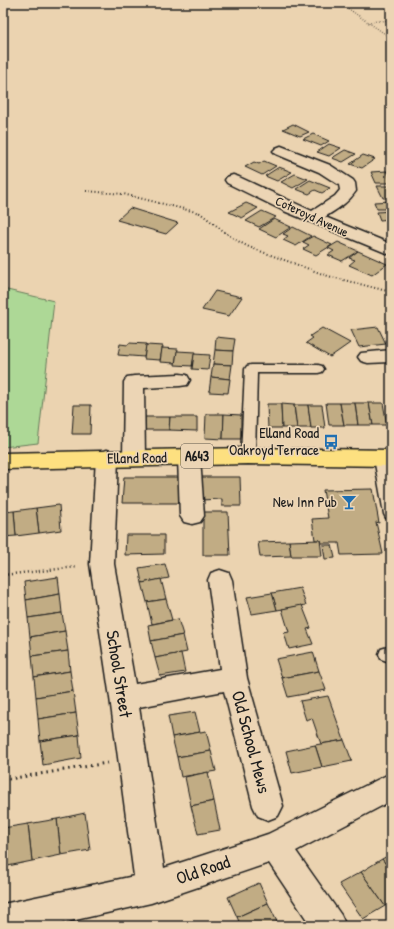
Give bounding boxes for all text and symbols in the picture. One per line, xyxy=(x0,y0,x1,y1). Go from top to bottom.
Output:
street label: Coteroyd Avenue xyxy=(272,191,352,241)
place label: Elland Road Oakroyd Terrace xyxy=(229,422,319,460)
bus stop icon: Elland Road Oakroyd Terrace xyxy=(322,433,340,451)
road number: A643 xyxy=(181,444,213,468)
street label: Elland Road xyxy=(107,446,167,469)
place label: New Inn Pub xyxy=(273,491,337,512)
bar icon: New Inn Pub xyxy=(340,493,358,511)
street label: School Street xyxy=(100,628,139,720)
street label: Old School Mews xyxy=(226,688,277,796)
street label: Old Road xyxy=(173,849,233,890)

